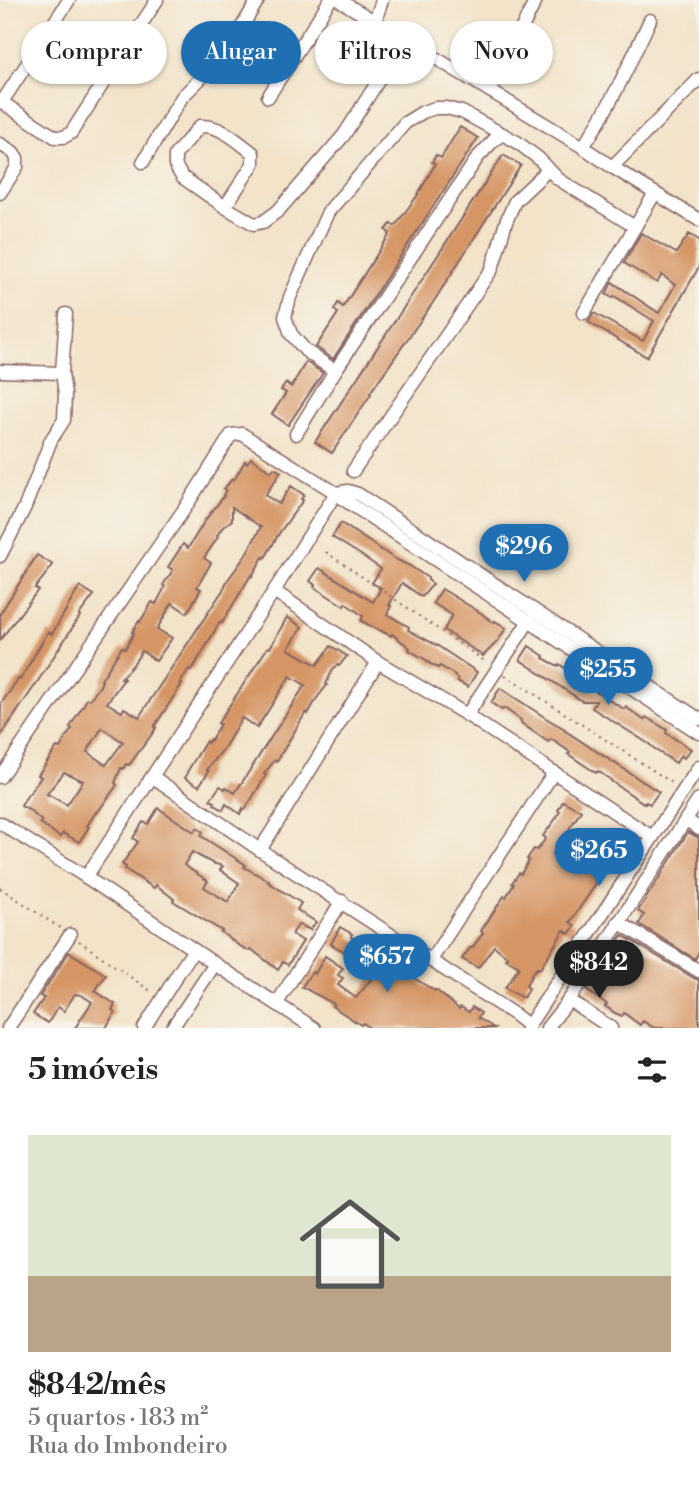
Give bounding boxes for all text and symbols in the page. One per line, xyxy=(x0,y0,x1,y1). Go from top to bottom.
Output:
chip: Comprar xyxy=(21,21,167,84)
chip: Alugar xyxy=(181,21,301,84)
chip: Filtros xyxy=(315,21,436,84)
chip: Novo xyxy=(450,21,553,84)
pin: $296 xyxy=(483,524,565,584)
text: $296 xyxy=(495,533,553,561)
pin: $255 xyxy=(567,648,649,707)
text: $255 xyxy=(580,656,636,684)
pin: $265 xyxy=(558,828,640,888)
text: $265 xyxy=(571,837,627,865)
pin: $657 xyxy=(346,934,428,994)
pin: $842 xyxy=(558,940,640,1000)
text: $657 xyxy=(359,943,415,971)
text: $842 xyxy=(570,949,628,977)
text: 5 imóveis xyxy=(28,1051,158,1089)
icon: filters xyxy=(633,1051,671,1089)
icon: home xyxy=(287,1181,413,1307)
text: $842/mês xyxy=(28,1366,166,1404)
text: 5 quartos · 183 m² xyxy=(28,1404,208,1432)
text: Rua do Imbondeiro xyxy=(28,1432,228,1460)

